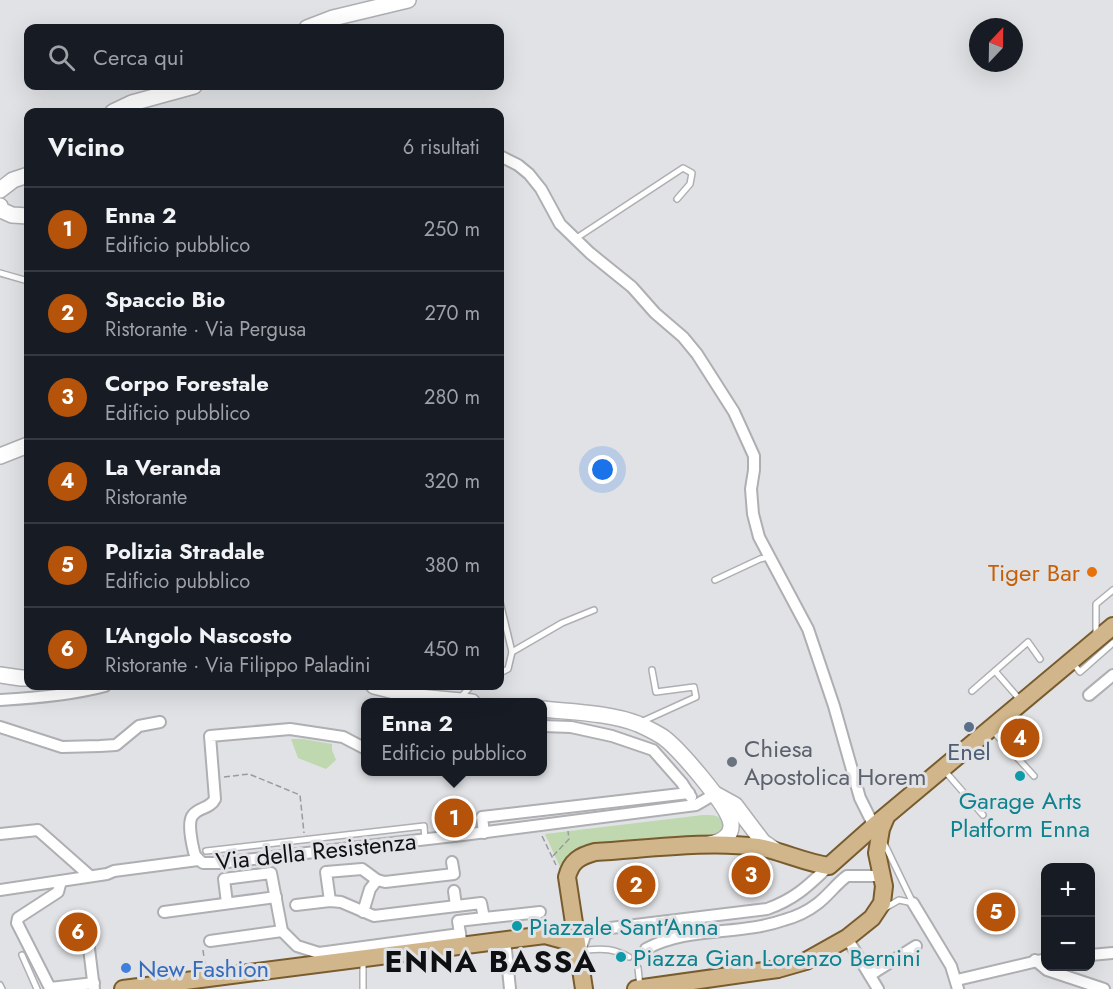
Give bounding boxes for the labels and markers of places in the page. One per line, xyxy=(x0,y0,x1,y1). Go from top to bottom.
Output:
place label: Tiger Bar xyxy=(988,555,1081,590)
marker: Tiger Bar xyxy=(1085,565,1099,579)
pin: 4 xyxy=(1000,716,1040,760)
marker: Enel xyxy=(962,720,976,734)
place label: Chiesa Apostolica Horem xyxy=(744,731,926,794)
place label: Enel xyxy=(947,734,991,769)
marker: Chiesa Apostolica Horem xyxy=(725,755,739,769)
marker: Garage Arts Platform Enna xyxy=(1013,769,1027,783)
place label: Garage Arts Platform Enna xyxy=(950,783,1090,846)
pin: 1 xyxy=(434,796,474,840)
pin: 3 xyxy=(732,852,771,898)
pin: 2 xyxy=(616,862,656,908)
pin: 5 xyxy=(976,890,1016,934)
place label: Piazzale Sant'Anna xyxy=(529,909,718,944)
pin: 6 xyxy=(58,910,98,954)
marker: Piazzale Sant'Anna xyxy=(510,919,524,933)
place label: Piazza Gian Lorenzo Bernini xyxy=(633,940,921,975)
marker: Piazza Gian Lorenzo Bernini xyxy=(614,950,628,964)
place label: New Fashion xyxy=(138,951,269,986)
marker: New Fashion xyxy=(119,961,133,975)

